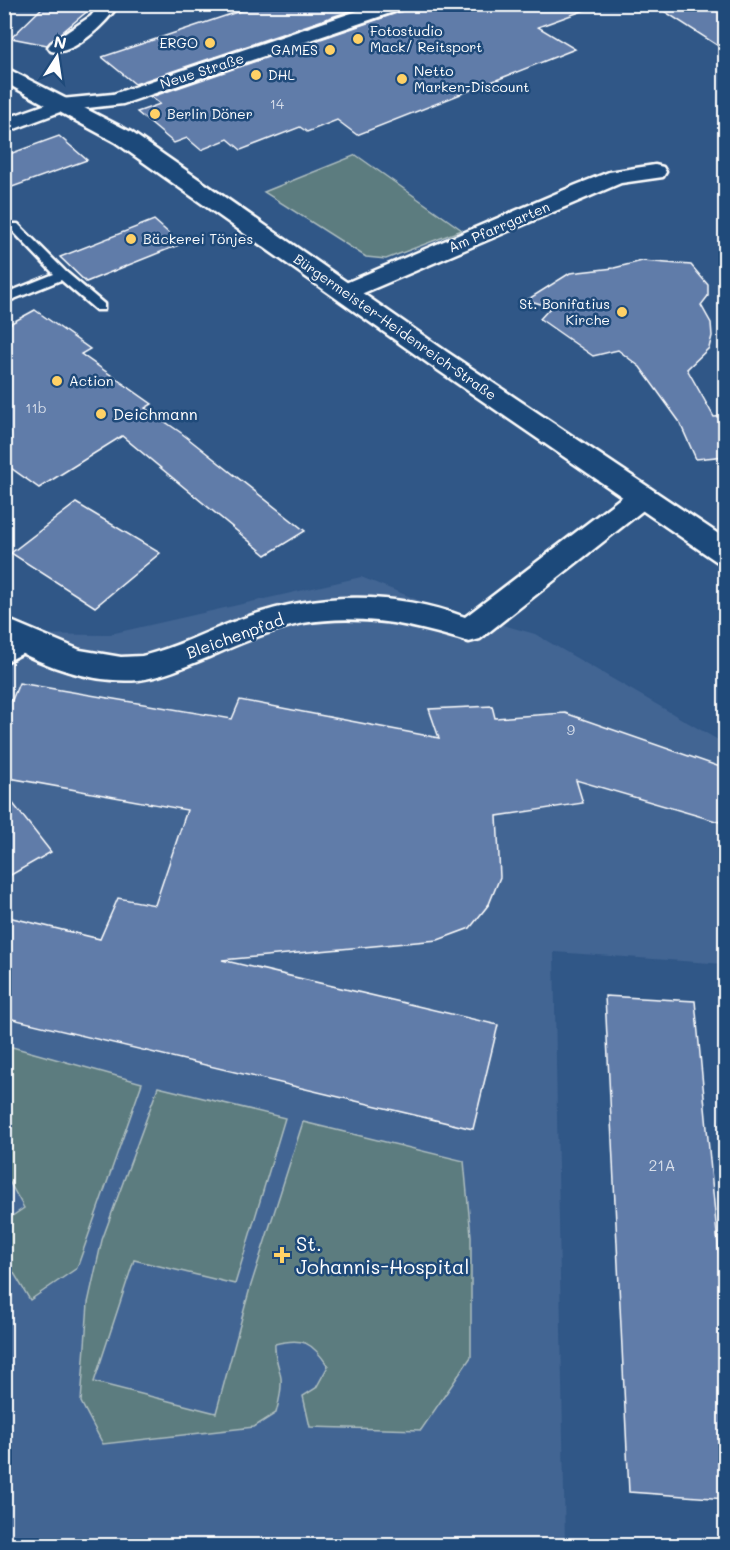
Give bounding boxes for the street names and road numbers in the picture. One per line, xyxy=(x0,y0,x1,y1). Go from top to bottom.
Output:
street label: Neue Straße xyxy=(157,48,246,93)
street label: Am Pfarrgarten xyxy=(445,197,552,256)
street label: Bürgermeister-Heidenreich-Straße xyxy=(290,249,500,404)
street label: Bleichenpfad xyxy=(183,608,286,663)

